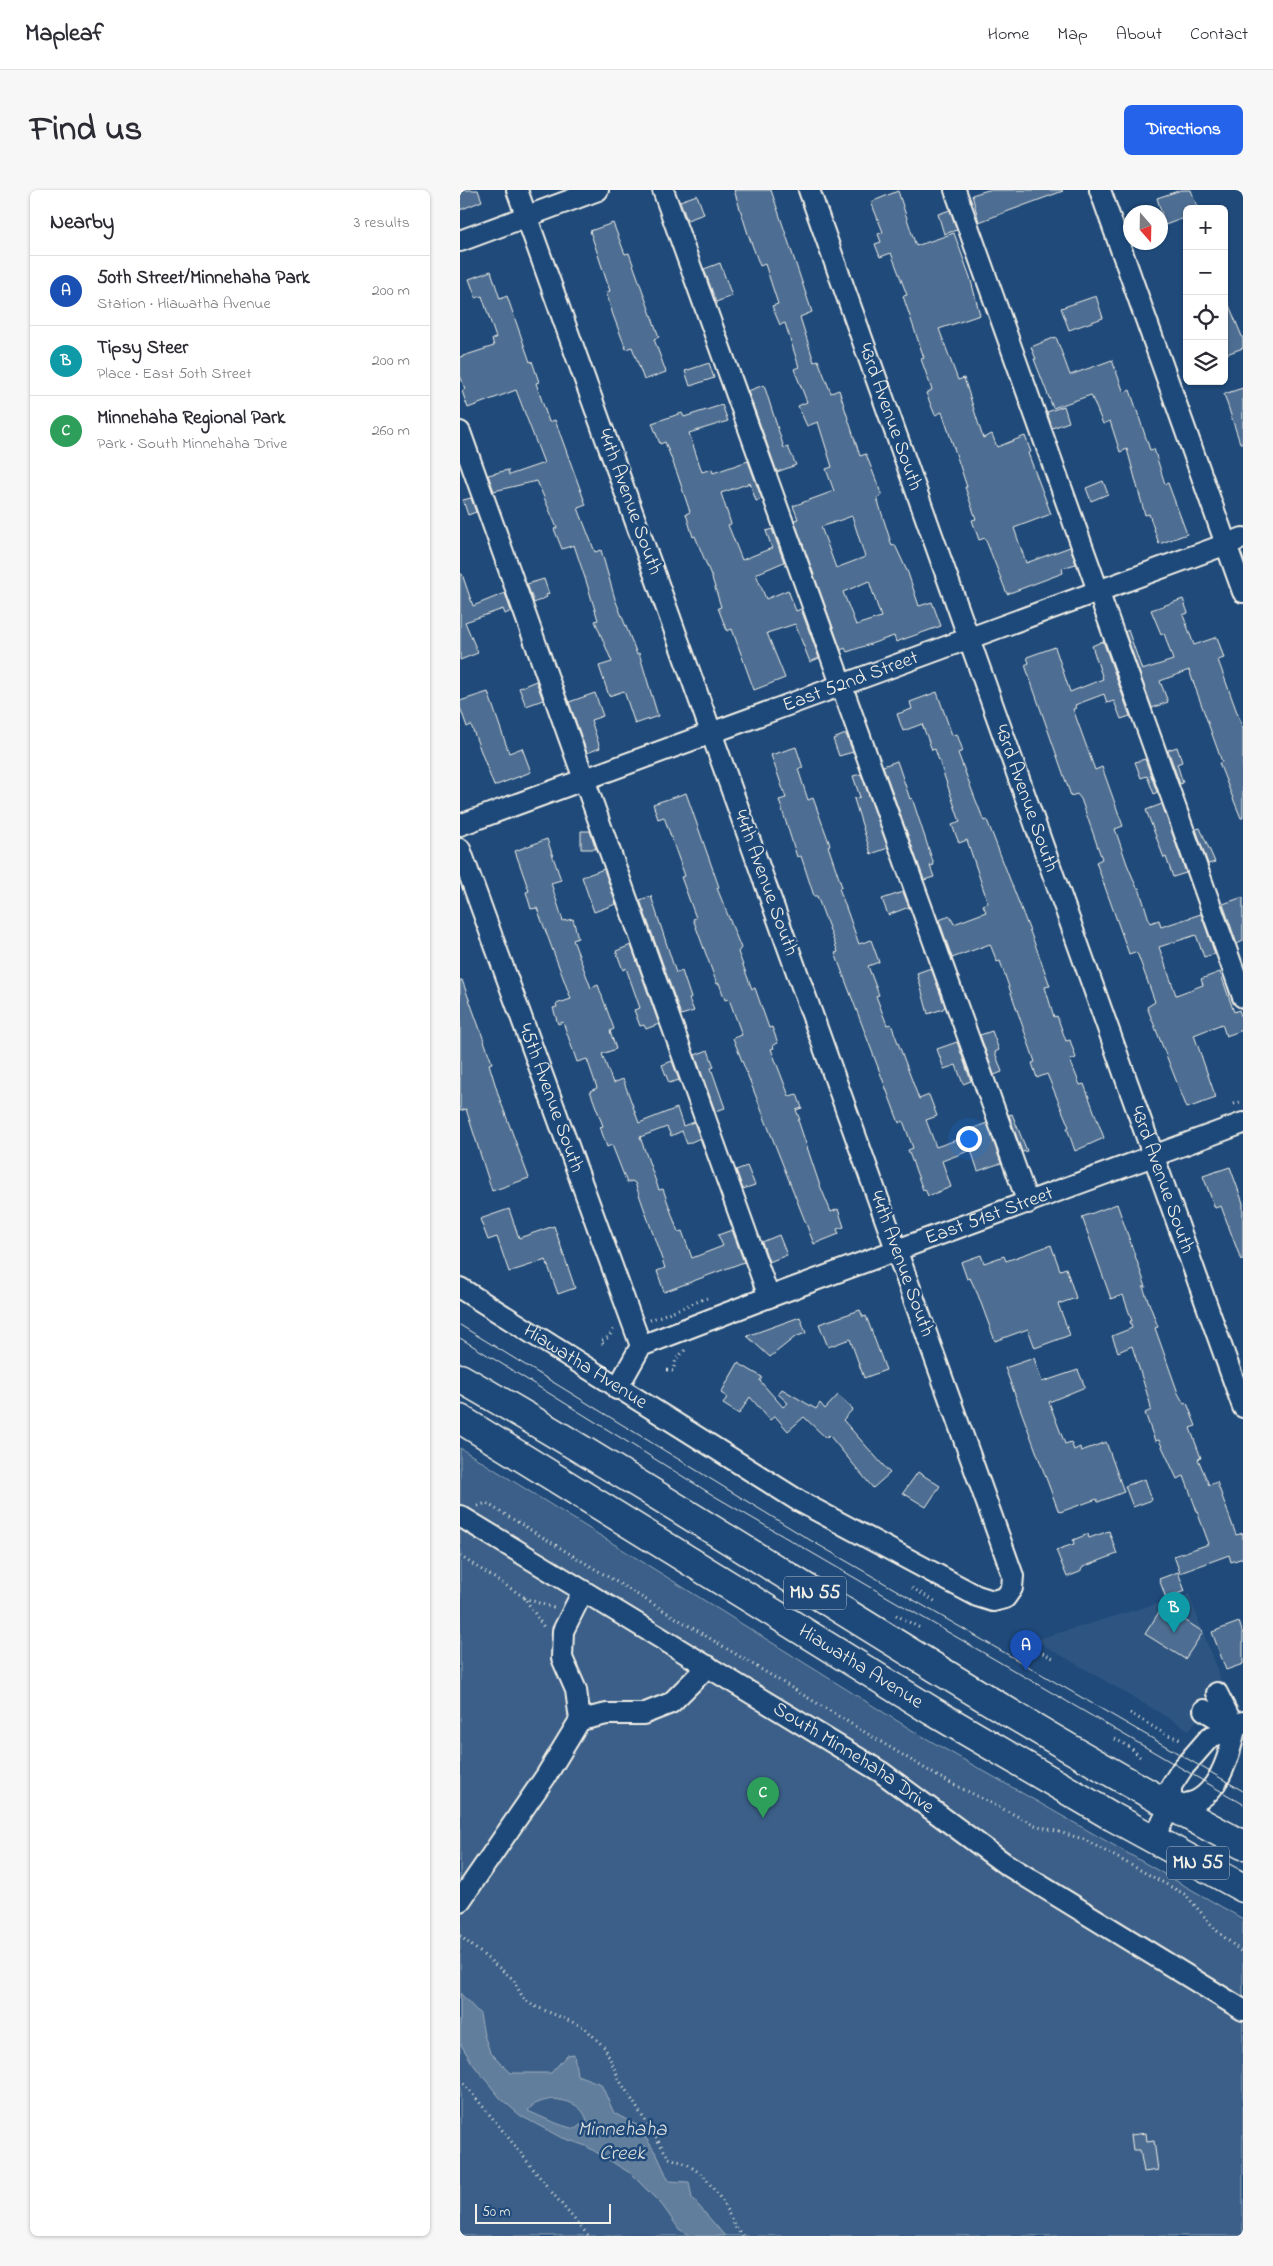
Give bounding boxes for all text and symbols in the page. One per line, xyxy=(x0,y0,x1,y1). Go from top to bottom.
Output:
text: Mapleaf xyxy=(25,17,104,52)
text: Home xyxy=(988,22,1029,48)
text: Map xyxy=(1057,22,1088,48)
text: About xyxy=(1116,22,1162,48)
text: Contact xyxy=(1190,22,1248,48)
text: Find us xyxy=(30,105,142,156)
button: Directions xyxy=(1124,105,1243,155)
north arrow xyxy=(1123,205,1168,250)
map controls xyxy=(1183,205,1228,385)
button: + xyxy=(1183,205,1228,250)
text: Nearby xyxy=(50,208,114,238)
text: 3 results xyxy=(354,211,410,235)
button: − xyxy=(1183,250,1228,295)
text: 50th Street/Minnehaha Park xyxy=(97,265,310,292)
text: A xyxy=(61,279,71,303)
text: 200 m xyxy=(372,279,410,303)
text: Station · Hiawatha Avenue xyxy=(97,292,271,316)
button: locate xyxy=(1183,295,1228,340)
text: Tipsy Steer xyxy=(97,335,188,362)
street label: 43rd Avenue South xyxy=(850,339,930,495)
button: layers xyxy=(1183,340,1228,385)
text: B xyxy=(61,349,71,373)
text: 200 m xyxy=(372,349,410,373)
text: Place · East 50th Street xyxy=(97,362,252,386)
text: Minnehaha Regional Park xyxy=(97,405,285,432)
text: C xyxy=(62,419,70,443)
text: 260 m xyxy=(372,419,410,443)
street label: 44th Avenue South xyxy=(589,425,669,579)
text: Park · South Minnehaha Drive xyxy=(97,432,287,456)
street label: East 52nd Street xyxy=(779,643,923,720)
street label: 43rd Avenue South xyxy=(986,721,1066,876)
street label: 44th Avenue South xyxy=(725,806,805,960)
street label: 45th Avenue South xyxy=(510,1019,591,1177)
street label: 43rd Avenue South xyxy=(1122,1102,1202,1258)
your location xyxy=(956,1126,982,1152)
street label: East 51st Street xyxy=(921,1179,1058,1253)
street label: 44th Avenue South xyxy=(861,1187,941,1341)
street label: Hiawatha Avenue xyxy=(518,1317,653,1417)
road number: MN 55 xyxy=(784,1576,846,1610)
pin: B xyxy=(1158,1592,1190,1633)
street label: Hiawatha Avenue xyxy=(793,1617,929,1716)
pin: A xyxy=(1010,1630,1042,1671)
street label: South Minnehaha Drive xyxy=(767,1695,940,1821)
pin: C xyxy=(747,1777,779,1818)
road number: MN 55 xyxy=(1167,1846,1229,1880)
water label: Minnehaha Creek xyxy=(577,2115,667,2169)
scale bar xyxy=(475,2201,611,2224)
text: 50 m xyxy=(482,2202,510,2223)

